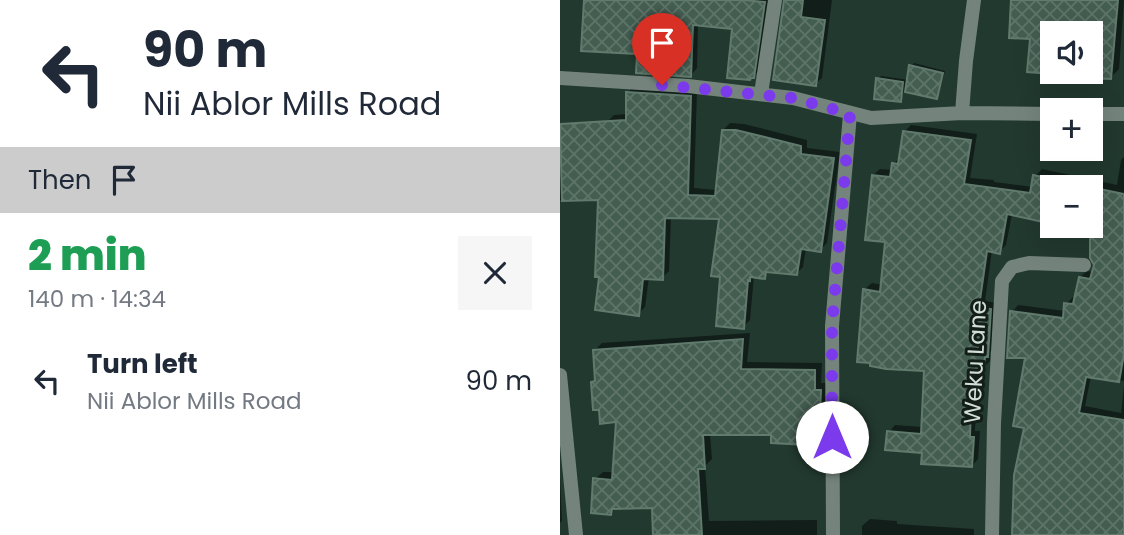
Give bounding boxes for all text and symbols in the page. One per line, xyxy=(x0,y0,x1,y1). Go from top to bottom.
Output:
pin xyxy=(632,13,692,85)
text: 90 m xyxy=(143,16,267,84)
map controls xyxy=(1040,21,1103,238)
button: sound xyxy=(1040,21,1103,84)
icon: arrive xyxy=(643,24,681,62)
icon: left xyxy=(28,28,119,119)
text: Nii Ablor Mills Road xyxy=(143,81,441,126)
button: + xyxy=(1040,98,1103,161)
icon: arrive xyxy=(105,161,143,199)
text: Then xyxy=(28,162,91,198)
button: − xyxy=(1040,175,1103,238)
text: 2 min xyxy=(28,226,146,285)
button: close xyxy=(458,236,532,310)
text: 140 m · 14:34 xyxy=(28,283,166,315)
street label: Weku Lane xyxy=(956,299,994,425)
text: Turn left xyxy=(87,346,198,382)
icon: left xyxy=(28,362,66,400)
text: 90 m xyxy=(466,363,532,399)
text: Nii Ablor Mills Road xyxy=(87,385,302,417)
position arrow xyxy=(795,400,869,474)

